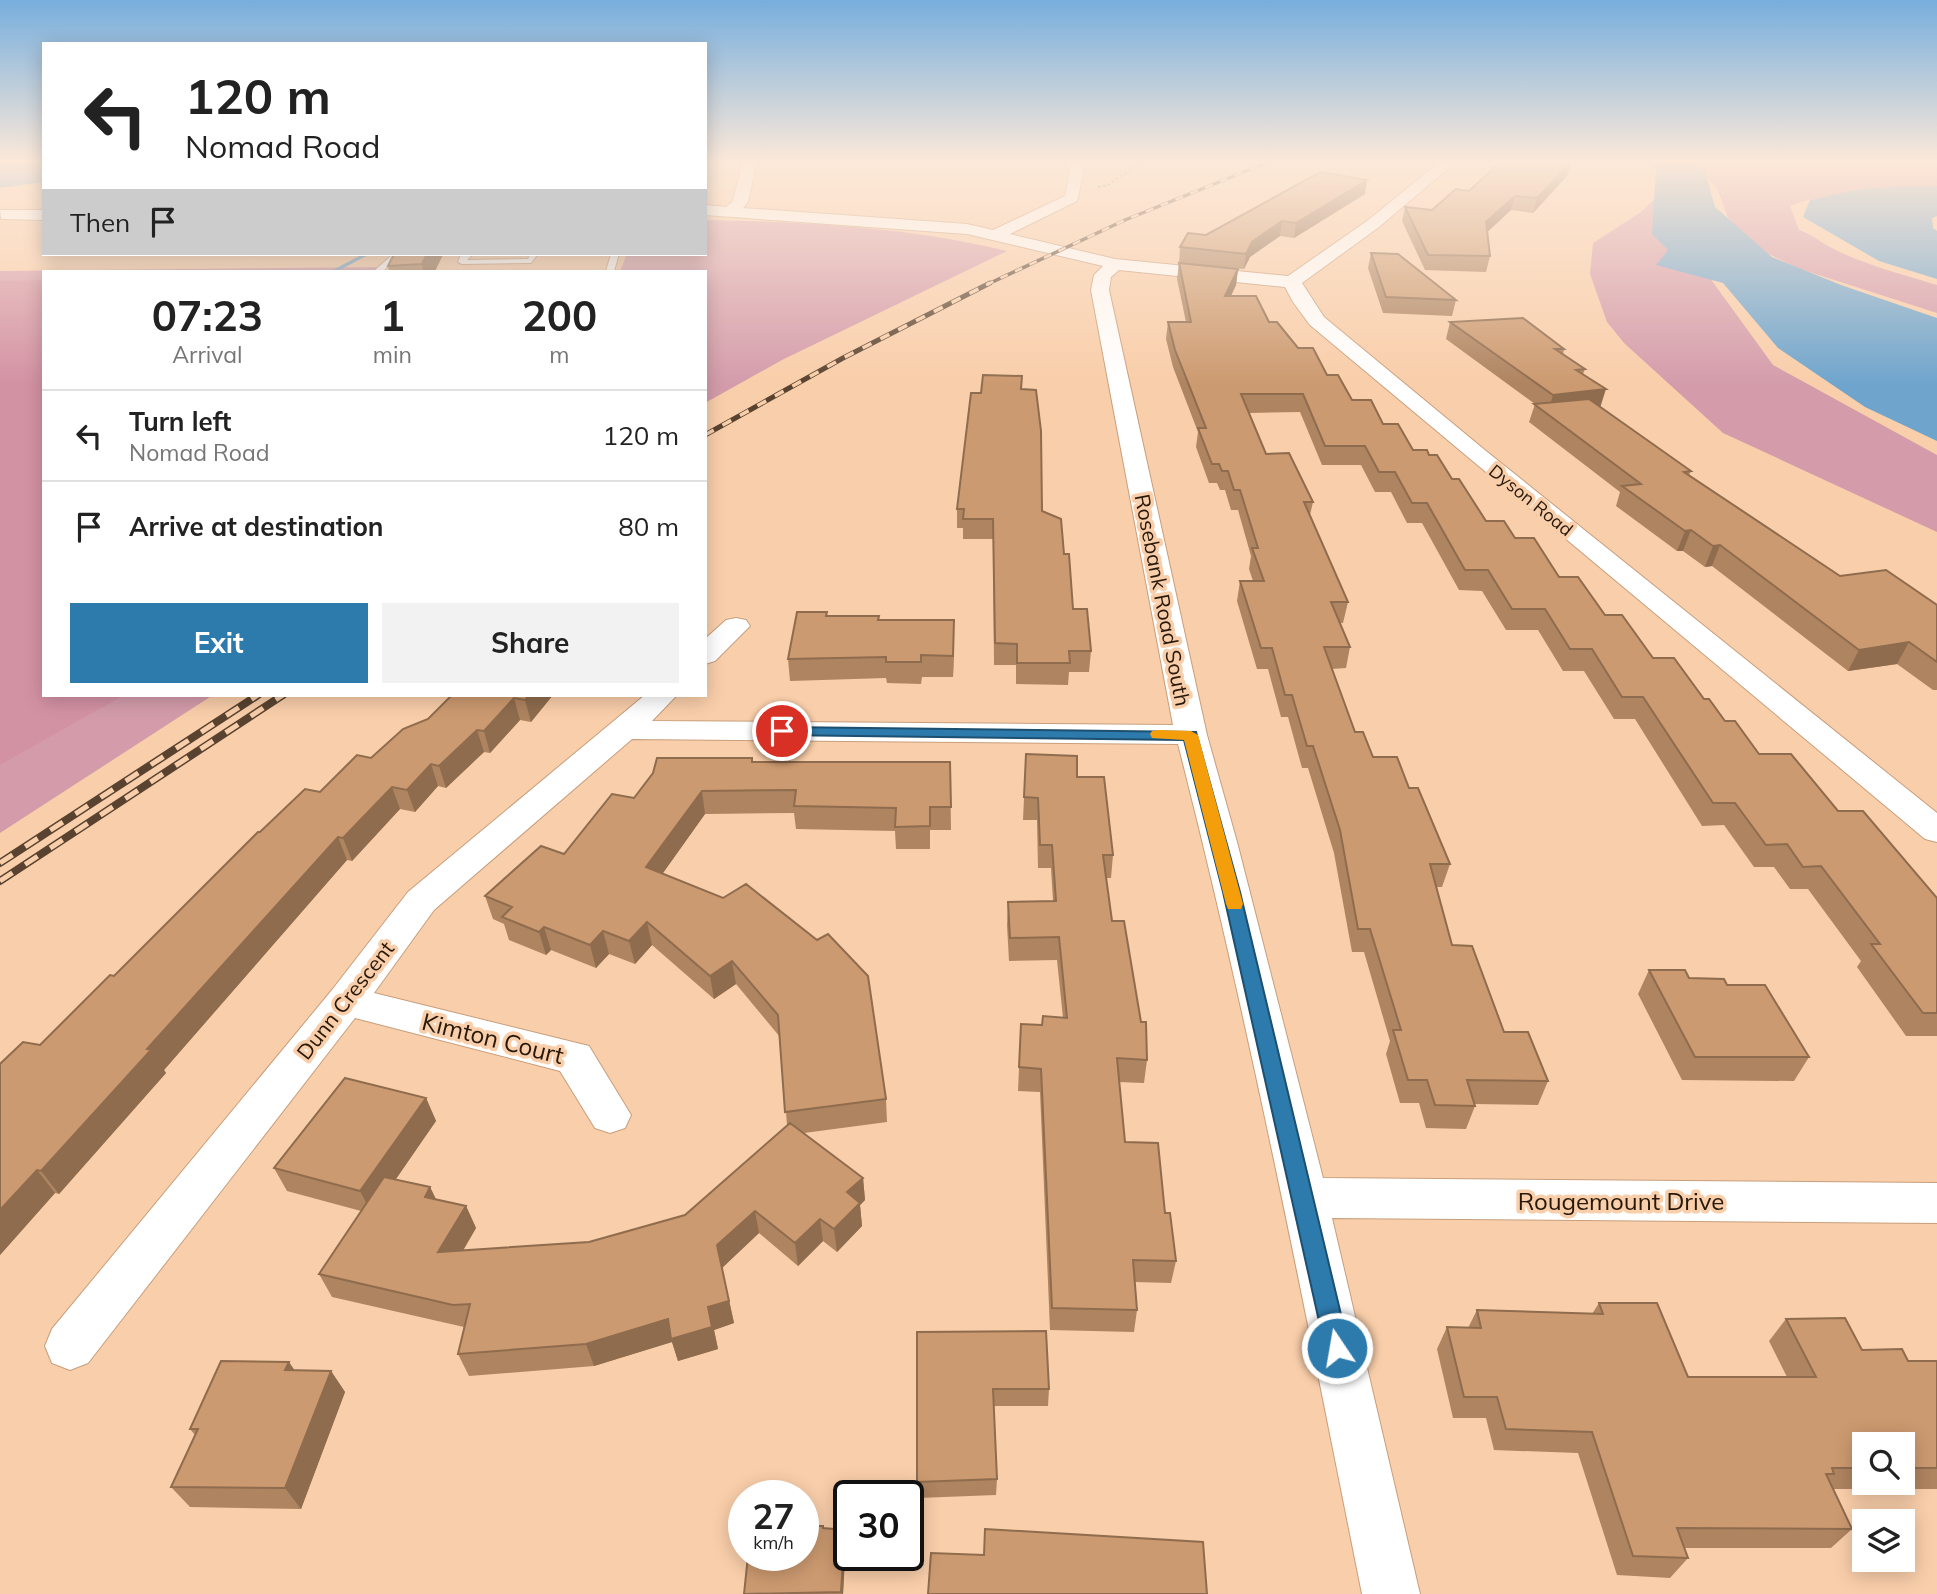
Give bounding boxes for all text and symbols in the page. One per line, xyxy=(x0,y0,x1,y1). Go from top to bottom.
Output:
text: 120 m xyxy=(185,65,331,126)
icon: left xyxy=(70,70,161,161)
text: Nomad Road xyxy=(185,126,380,166)
icon: arrive xyxy=(144,203,182,241)
text: Then xyxy=(70,206,130,239)
text: 07:23 xyxy=(152,289,263,342)
text: 1 xyxy=(380,289,405,342)
text: 200 xyxy=(522,289,597,342)
text: Arrival xyxy=(172,340,243,369)
text: min xyxy=(373,340,412,369)
text: m xyxy=(549,340,570,369)
text: Turn left xyxy=(129,405,231,438)
icon: left xyxy=(70,417,108,455)
text: 120 m xyxy=(603,419,679,452)
text: Nomad Road xyxy=(129,438,270,467)
street label: Dyson Road xyxy=(1484,459,1578,541)
street label: Rosebank Road South xyxy=(1130,492,1196,708)
icon: arrive xyxy=(70,508,108,546)
text: Arrive at destination xyxy=(129,510,384,543)
text: 80 m xyxy=(618,510,679,543)
button: Exit xyxy=(70,603,368,683)
button: Share xyxy=(382,603,679,683)
pin xyxy=(752,701,812,761)
icon: arrive xyxy=(763,712,801,750)
street label: Dunn Crescent xyxy=(291,936,399,1064)
street label: Kimton Court xyxy=(419,1006,567,1070)
street label: Rougemount Drive xyxy=(1518,1186,1724,1216)
position arrow xyxy=(1300,1311,1374,1385)
map controls xyxy=(1852,1432,1915,1572)
button: search xyxy=(1852,1432,1915,1495)
speed limit sign: 30 xyxy=(833,1480,924,1571)
text: 27 xyxy=(752,1494,795,1538)
button: layers xyxy=(1852,1509,1915,1572)
text: km/h xyxy=(753,1531,794,1554)

